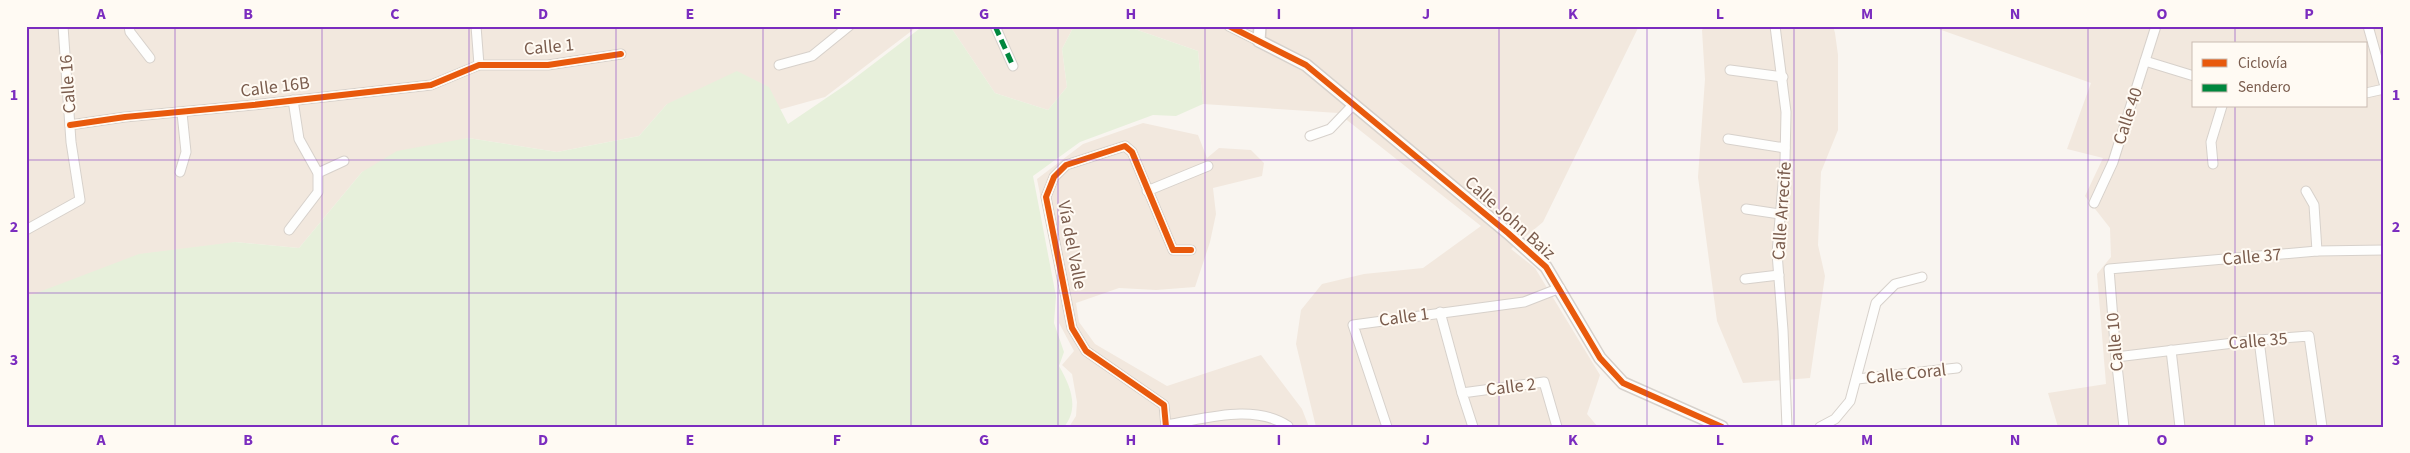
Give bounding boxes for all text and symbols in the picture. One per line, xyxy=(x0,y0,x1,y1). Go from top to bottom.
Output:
text: A xyxy=(95,3,106,25)
text: B xyxy=(243,3,253,25)
text: C xyxy=(390,3,400,25)
text: D xyxy=(538,3,548,25)
text: E xyxy=(686,3,694,25)
text: F xyxy=(833,3,841,25)
text: G xyxy=(979,3,989,25)
text: H xyxy=(1126,3,1136,25)
text: I xyxy=(1277,3,1281,25)
text: J xyxy=(1422,3,1430,25)
text: K xyxy=(1568,3,1578,25)
text: L xyxy=(1716,3,1724,25)
text: M xyxy=(1861,3,1873,25)
text: N xyxy=(2010,3,2020,25)
text: O xyxy=(2157,3,2168,25)
text: P xyxy=(2304,3,2314,25)
street label: Calle 1 xyxy=(523,32,575,62)
legend xyxy=(2192,42,2368,108)
text: Ciclovía xyxy=(2238,53,2287,74)
street label: Calle 16 xyxy=(53,54,83,114)
street label: Calle 16B xyxy=(239,70,311,104)
text: Sendero xyxy=(2238,77,2291,98)
text: 1 xyxy=(10,84,18,106)
street label: Calle 40 xyxy=(2107,84,2149,148)
text: 1 xyxy=(2392,84,2400,106)
street label: Calle Arrecife xyxy=(1766,161,1798,261)
street label: Calle John Baiz xyxy=(1459,170,1561,266)
street label: Vía del Valle xyxy=(1051,199,1093,292)
text: 2 xyxy=(10,216,18,238)
text: 2 xyxy=(2392,216,2400,238)
street label: Calle 37 xyxy=(2222,242,2283,272)
street label: Calle 1 xyxy=(1377,301,1431,333)
street label: Calle 10 xyxy=(2100,311,2130,372)
street label: Calle 35 xyxy=(2228,326,2289,356)
text: 3 xyxy=(10,349,18,371)
text: 3 xyxy=(2392,349,2400,371)
street label: Calle Coral xyxy=(1865,357,1947,391)
street label: Calle 2 xyxy=(1485,372,1537,402)
text: A xyxy=(95,429,106,451)
text: B xyxy=(243,429,253,451)
text: C xyxy=(390,429,400,451)
text: D xyxy=(538,429,548,451)
text: E xyxy=(686,429,694,451)
text: F xyxy=(833,429,841,451)
text: G xyxy=(979,429,989,451)
text: H xyxy=(1126,429,1136,451)
text: I xyxy=(1277,429,1281,451)
text: J xyxy=(1422,429,1430,451)
text: K xyxy=(1568,429,1578,451)
text: L xyxy=(1716,429,1724,451)
text: M xyxy=(1861,429,1873,451)
text: N xyxy=(2010,429,2020,451)
text: O xyxy=(2157,429,2168,451)
text: P xyxy=(2304,429,2314,451)

